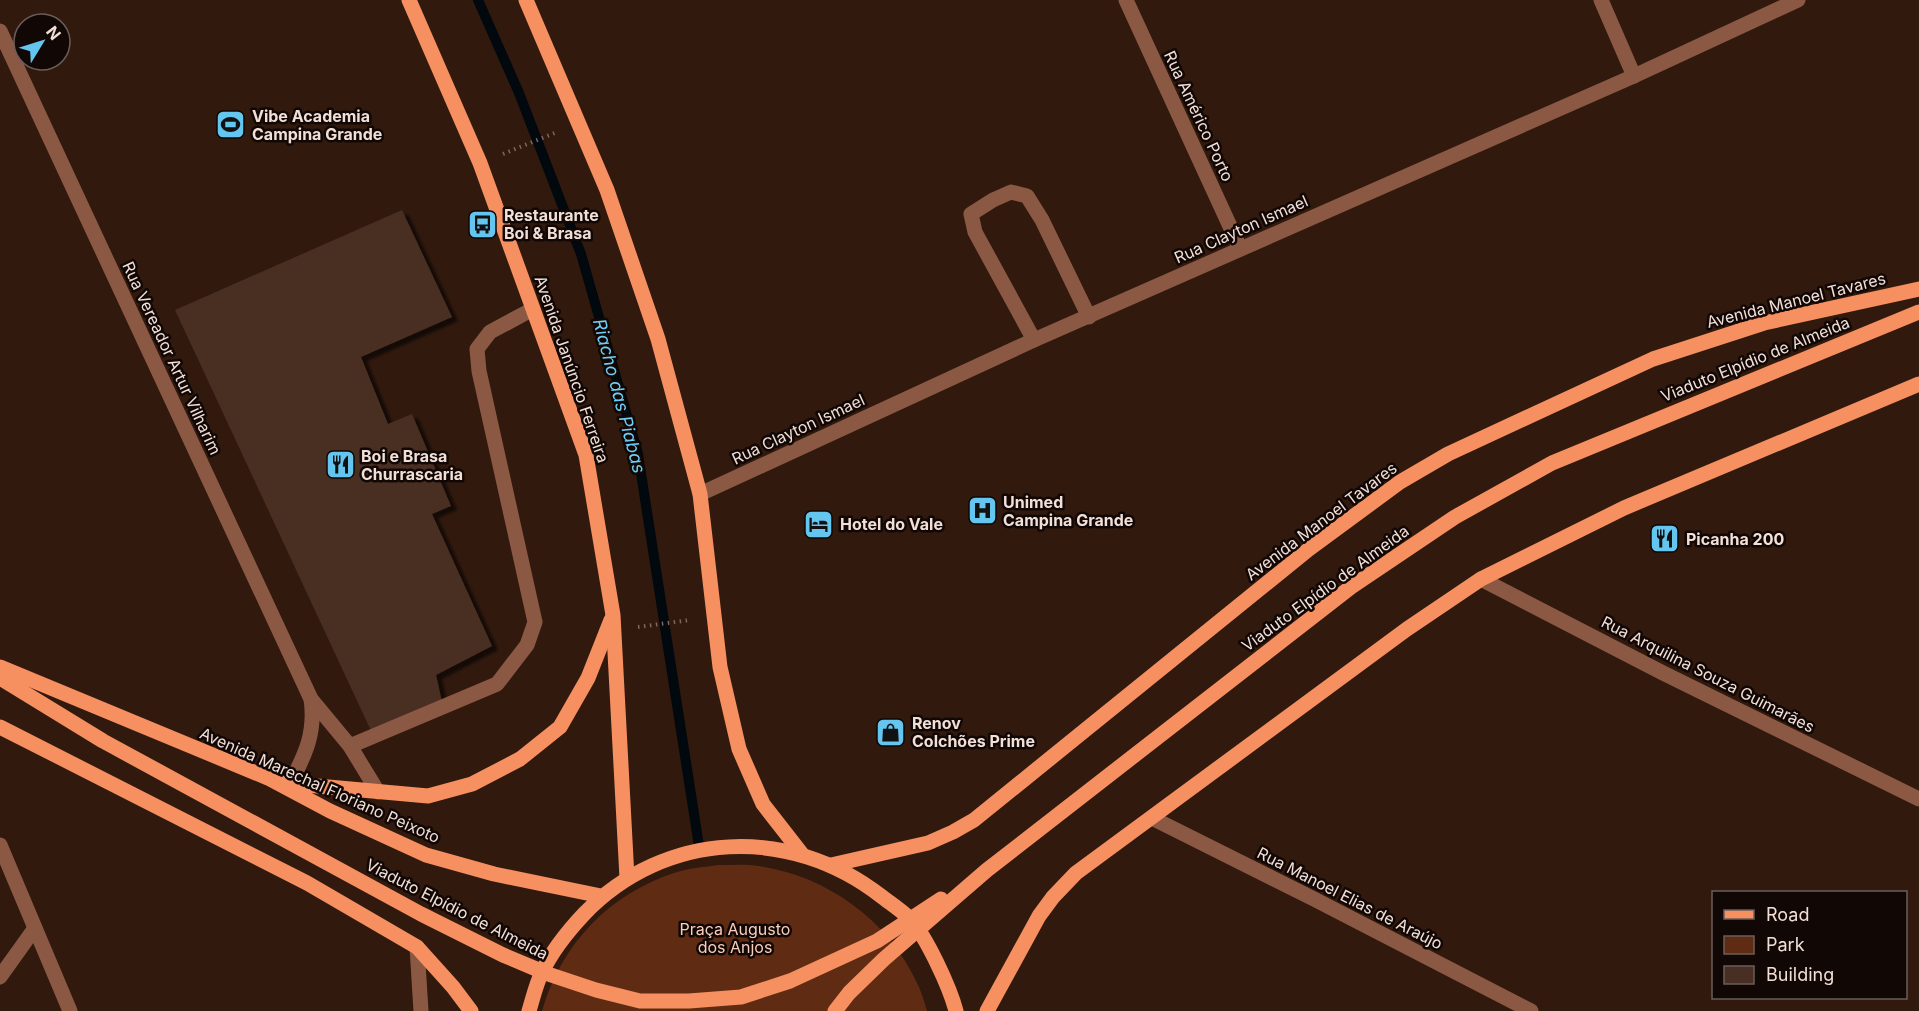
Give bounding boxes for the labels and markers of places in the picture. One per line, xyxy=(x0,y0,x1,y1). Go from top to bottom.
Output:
place label: Vibe Academia Campina Grande xyxy=(252,106,382,144)
sports icon: Vibe Academia Campina Grande xyxy=(215,109,247,141)
place label: Restaurante Boi & Brasa xyxy=(504,205,599,243)
bus stop icon: Restaurante Boi & Brasa xyxy=(467,208,499,240)
place label: Boi e Brasa Churrascaria xyxy=(361,446,463,484)
restaurant icon: Boi e Brasa Churrascaria xyxy=(324,449,356,481)
place label: Unimed Campina Grande xyxy=(1003,492,1133,530)
hospital icon: Unimed Campina Grande xyxy=(966,495,998,527)
hotel icon: Hotel do Vale xyxy=(803,508,835,540)
place label: Hotel do Vale xyxy=(840,514,943,534)
restaurant icon: Picanha 200 xyxy=(1649,523,1681,555)
place label: Picanha 200 xyxy=(1686,529,1784,549)
place label: Renov Colchões Prime xyxy=(912,713,1035,751)
shop icon: Renov Colchões Prime xyxy=(875,716,907,748)

